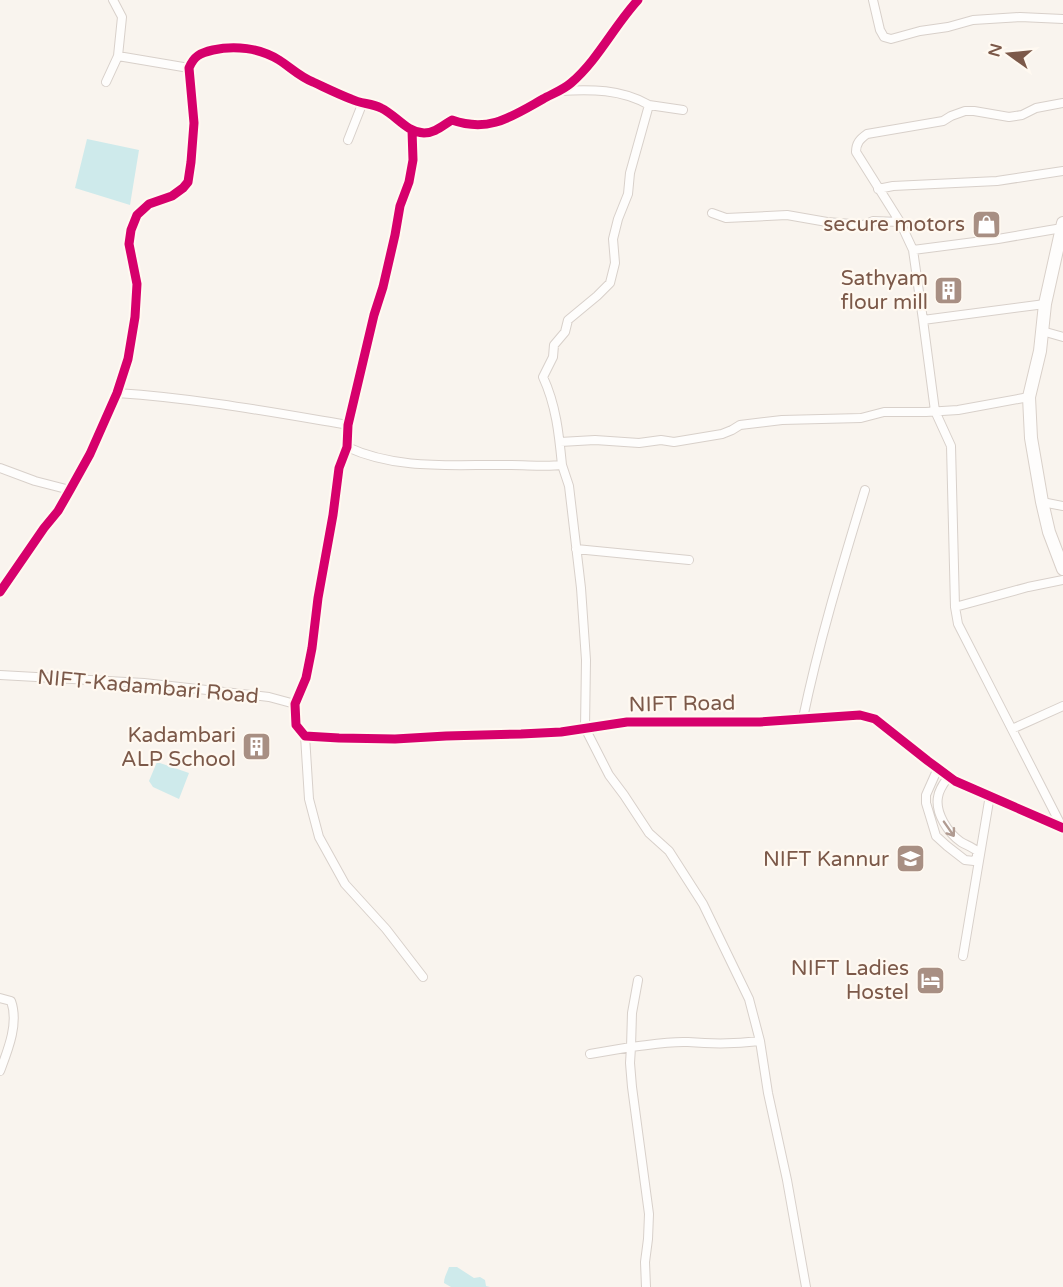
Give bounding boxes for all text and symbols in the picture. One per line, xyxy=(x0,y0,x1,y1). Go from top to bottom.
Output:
north arrow xyxy=(979,24,1039,84)
text: N xyxy=(984,42,1007,59)
shop icon: secure motors xyxy=(970,208,1002,240)
place label: secure motors xyxy=(823,212,965,237)
place label: Sathyam flour mill xyxy=(841,266,928,315)
building icon: Sathyam flour mill xyxy=(933,274,965,306)
street label: NIFT-Kadambari Road xyxy=(36,665,260,709)
street label: NIFT Road xyxy=(628,691,736,717)
place label: Kadambari ALP School xyxy=(121,723,236,772)
building icon: Kadambari ALP School xyxy=(241,731,273,763)
one-way arrow xyxy=(943,820,955,836)
school or university icon: NIFT Kannur xyxy=(894,843,926,875)
place label: NIFT Kannur xyxy=(763,847,889,872)
place label: NIFT Ladies Hostel xyxy=(791,956,909,1005)
hotel icon: NIFT Ladies Hostel xyxy=(914,964,946,996)

